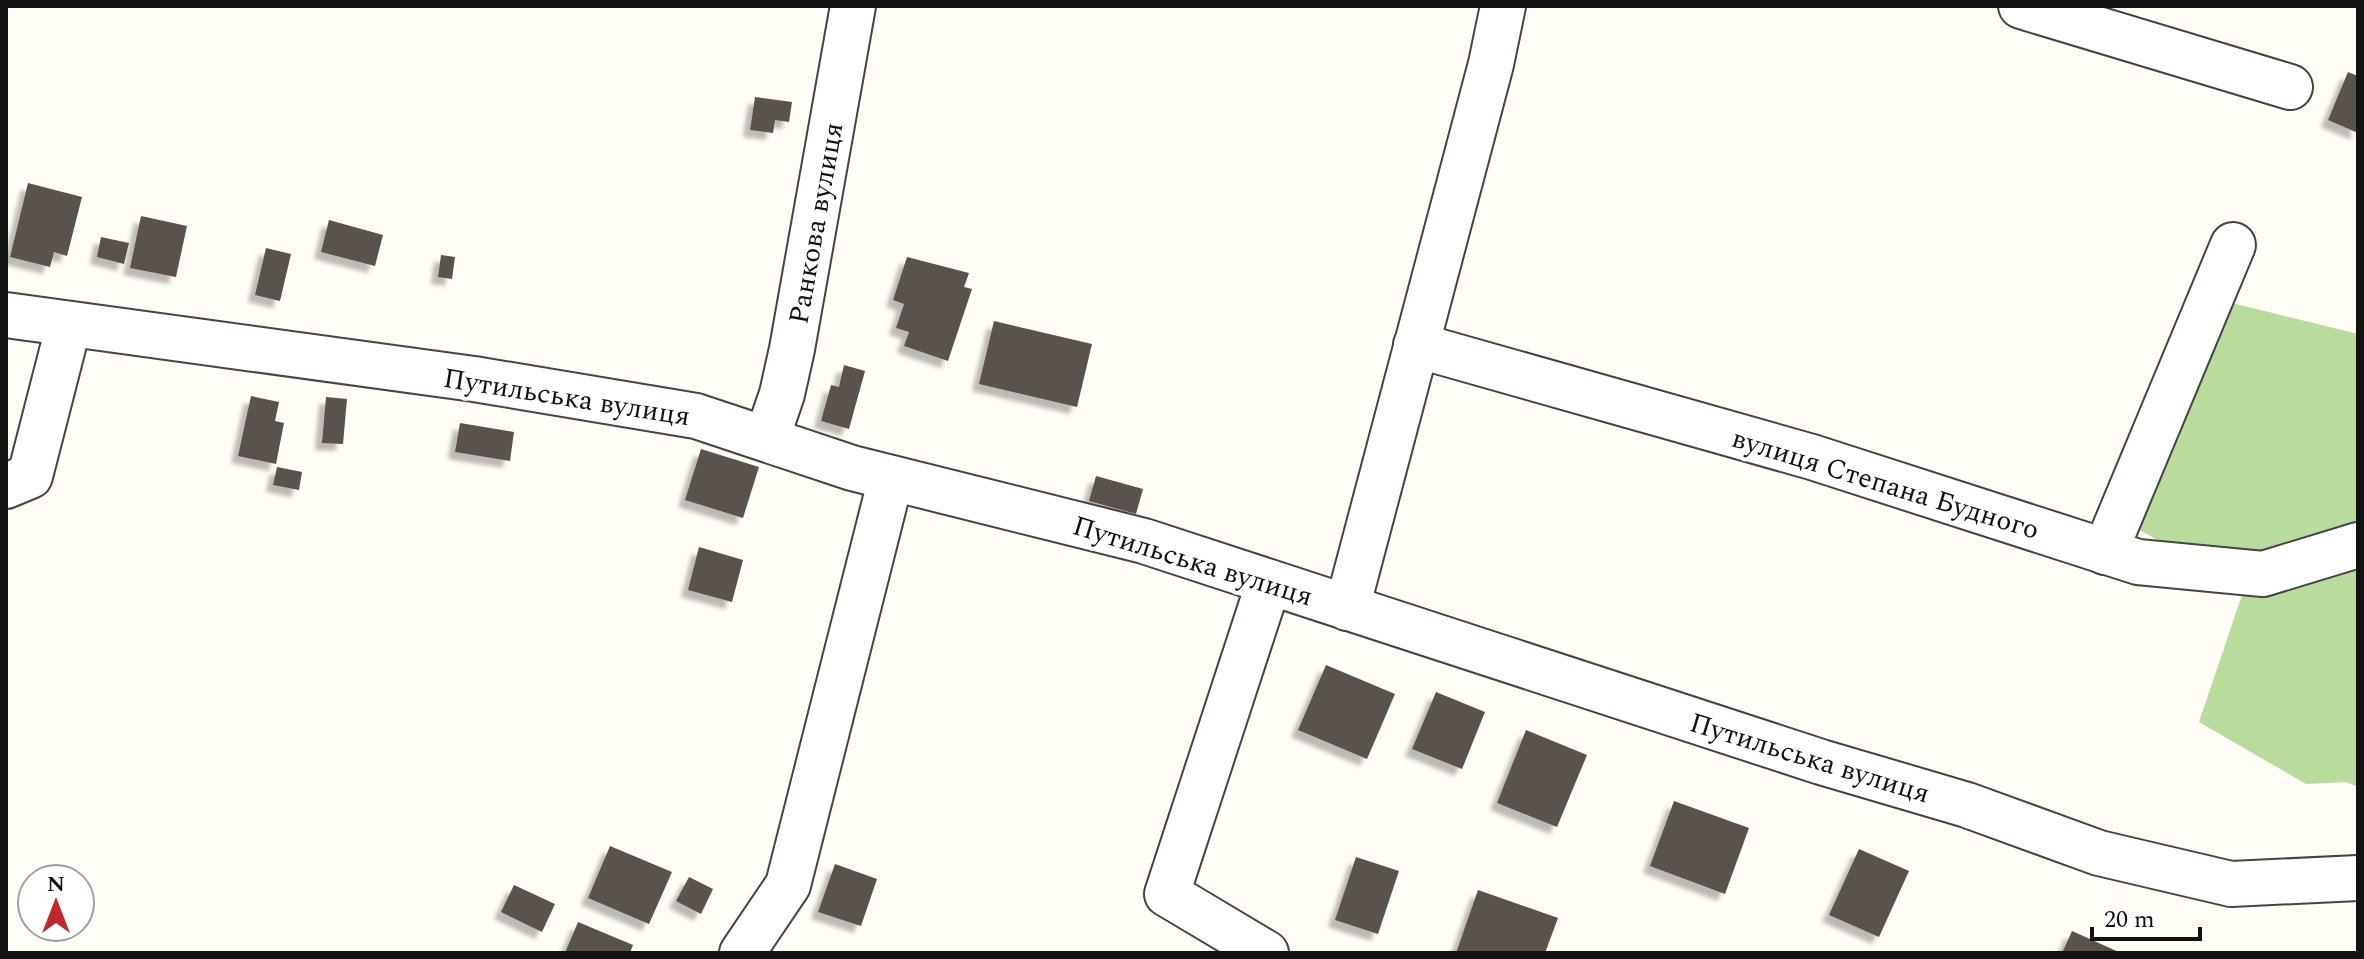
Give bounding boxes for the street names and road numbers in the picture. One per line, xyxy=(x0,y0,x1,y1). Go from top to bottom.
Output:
street label: Ранкова вулиця xyxy=(778,119,855,328)
street label: Путильська вулиця xyxy=(440,357,693,438)
street label: вулиця Степана Будного xyxy=(1727,417,2045,552)
street label: Путильська вулиця xyxy=(1067,504,1318,618)
street label: Путильська вулиця xyxy=(1684,701,1935,815)

